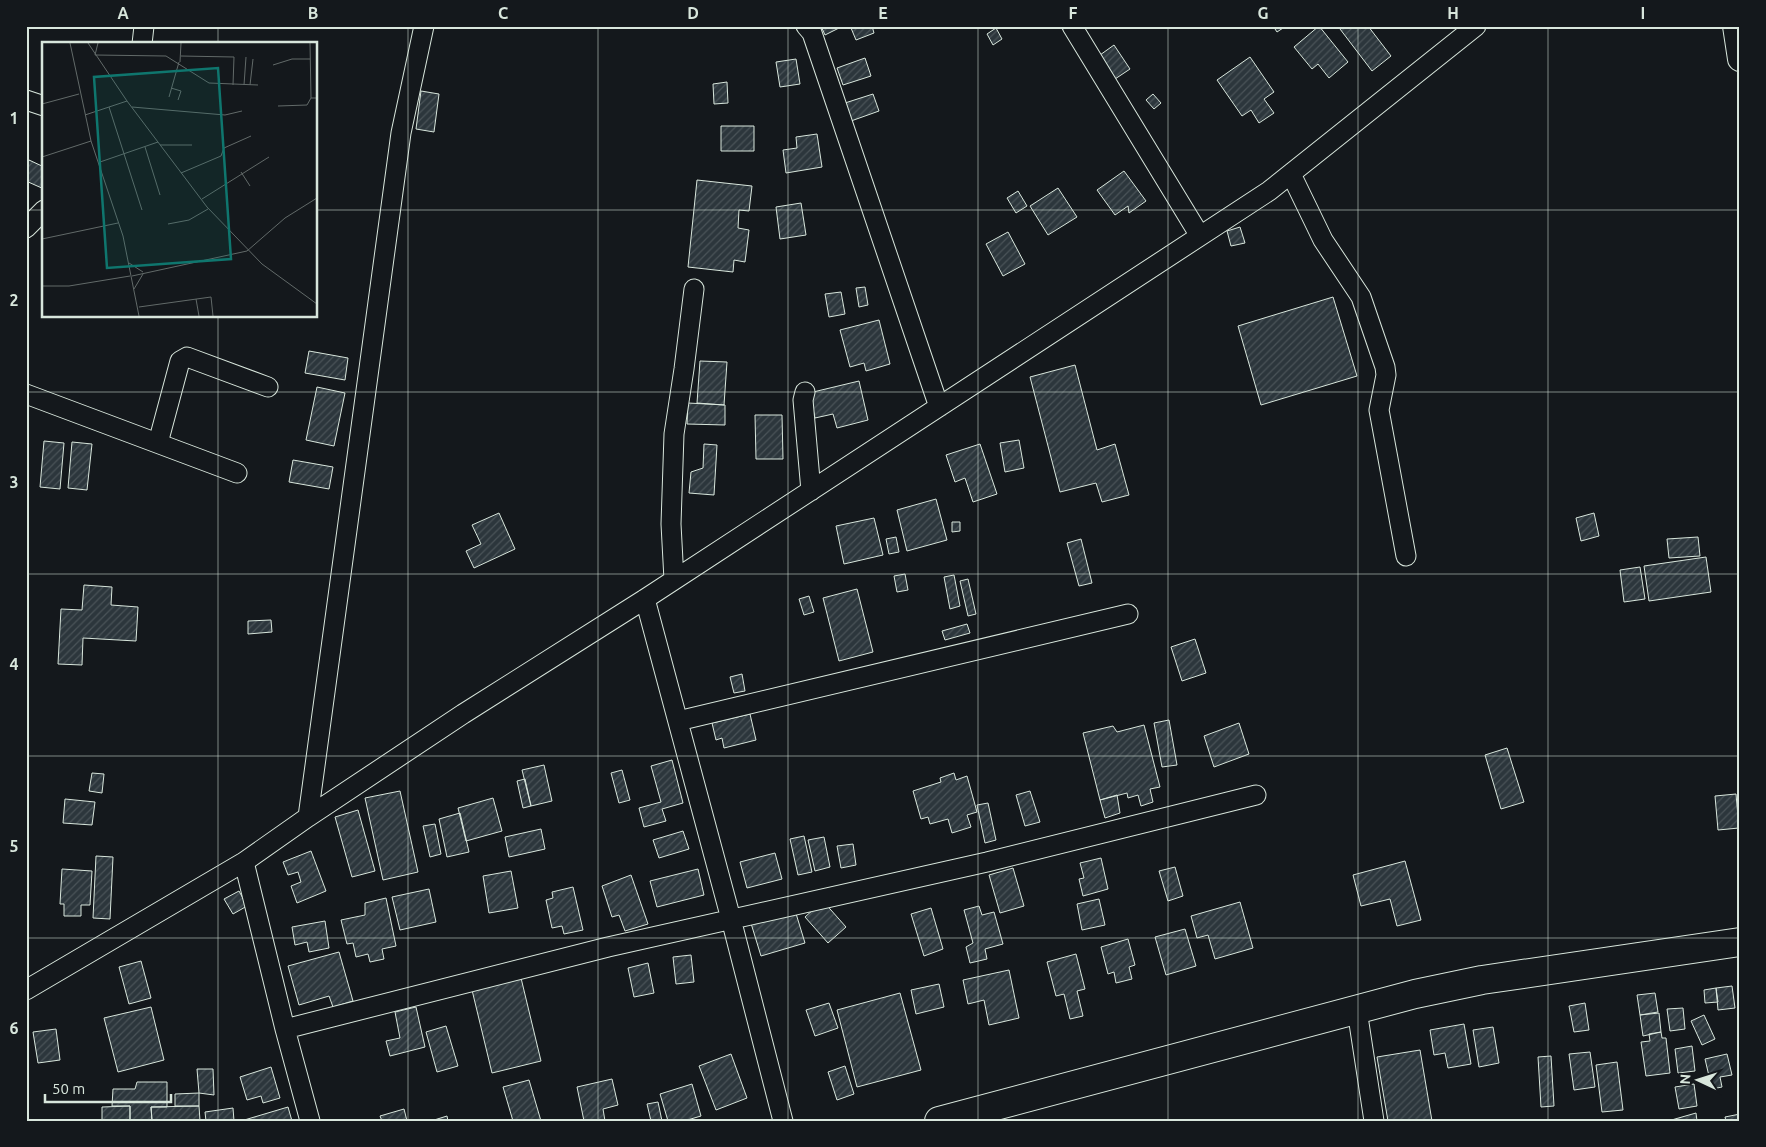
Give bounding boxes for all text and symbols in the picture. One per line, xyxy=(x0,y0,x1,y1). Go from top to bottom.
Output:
text: A xyxy=(117,4,129,22)
text: B xyxy=(308,4,318,22)
text: C xyxy=(498,4,508,22)
text: D xyxy=(687,4,699,22)
text: E xyxy=(878,4,888,22)
text: F xyxy=(1069,4,1078,22)
text: G xyxy=(1257,4,1269,22)
text: H xyxy=(1447,4,1459,22)
text: I xyxy=(1641,4,1645,22)
inset map xyxy=(42,42,318,318)
text: 1 xyxy=(9,109,19,127)
text: 2 xyxy=(9,291,19,309)
text: 3 xyxy=(9,473,19,491)
text: 4 xyxy=(9,655,19,673)
text: 5 xyxy=(9,837,19,855)
text: 6 xyxy=(9,1019,19,1037)
north arrow xyxy=(1674,1054,1724,1104)
scale bar xyxy=(45,1072,171,1104)
text: N xyxy=(1677,1073,1693,1085)
text: 50 m xyxy=(52,1080,85,1097)

